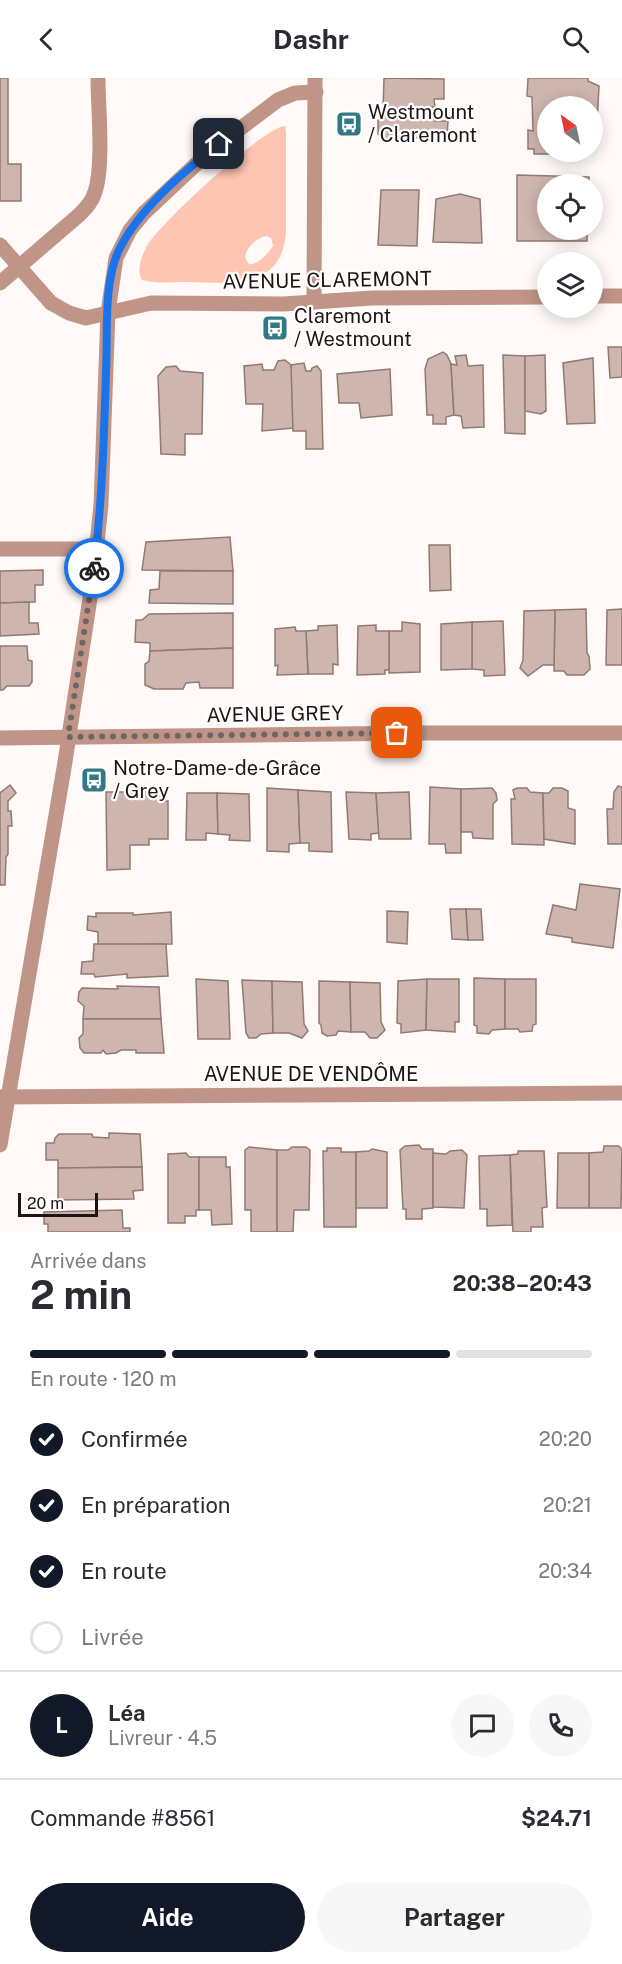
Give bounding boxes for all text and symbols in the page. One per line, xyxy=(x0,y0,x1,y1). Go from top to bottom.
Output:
icon: back xyxy=(30,23,63,56)
text: Dashr xyxy=(273,23,349,55)
icon: search xyxy=(559,23,592,56)
north arrow xyxy=(537,96,603,162)
map controls xyxy=(537,96,603,318)
place label: Westmount / Claremont xyxy=(368,100,477,147)
bus stop icon: Westmount / Claremont xyxy=(334,109,364,139)
pin xyxy=(193,118,244,169)
icon: home xyxy=(202,127,235,160)
button: locate xyxy=(537,174,603,240)
button: layers xyxy=(537,252,603,318)
street label: AVENUE CLAREMONT xyxy=(222,266,432,294)
place label: Claremont / Westmount xyxy=(294,304,412,351)
bus stop icon: Claremont / Westmount xyxy=(260,313,290,343)
courier xyxy=(64,538,124,598)
icon: bike xyxy=(78,552,111,585)
street label: AVENUE GREY xyxy=(206,701,344,727)
pin xyxy=(371,707,422,758)
icon: bag xyxy=(380,716,413,749)
place label: Notre-Dame-de-Grâce / Grey xyxy=(113,756,321,803)
bus stop icon: Notre-Dame-de-Grâce / Grey xyxy=(79,765,109,795)
street label: AVENUE DE VENDÔME xyxy=(204,1062,418,1086)
scale bar xyxy=(18,1190,98,1218)
text: 20 m xyxy=(27,1194,64,1213)
text: Arrivée dans xyxy=(30,1249,146,1273)
text: 20:38–20:43 xyxy=(452,1270,592,1296)
text: 2 min xyxy=(30,1272,132,1318)
text: En route · 120 m xyxy=(30,1367,176,1391)
icon: check xyxy=(30,1423,63,1456)
text: Confirmée xyxy=(81,1426,188,1452)
text: 20:20 xyxy=(539,1427,592,1451)
icon: check xyxy=(30,1489,63,1522)
text: En préparation xyxy=(81,1492,231,1518)
text: 20:21 xyxy=(543,1493,592,1517)
icon: check xyxy=(30,1555,63,1588)
text: En route xyxy=(81,1558,167,1584)
text: 20:34 xyxy=(538,1559,592,1583)
text: Livrée xyxy=(81,1624,144,1650)
button: chat xyxy=(451,1694,514,1757)
button: phone xyxy=(529,1694,592,1757)
text: Léa xyxy=(108,1700,146,1726)
text: L xyxy=(55,1712,68,1738)
text: Livreur · 4.5 xyxy=(108,1726,217,1750)
text: Commande #8561 xyxy=(30,1805,215,1831)
text: $24.71 xyxy=(521,1805,592,1831)
button: Aide xyxy=(30,1883,305,1952)
button: Partager xyxy=(317,1883,592,1952)

